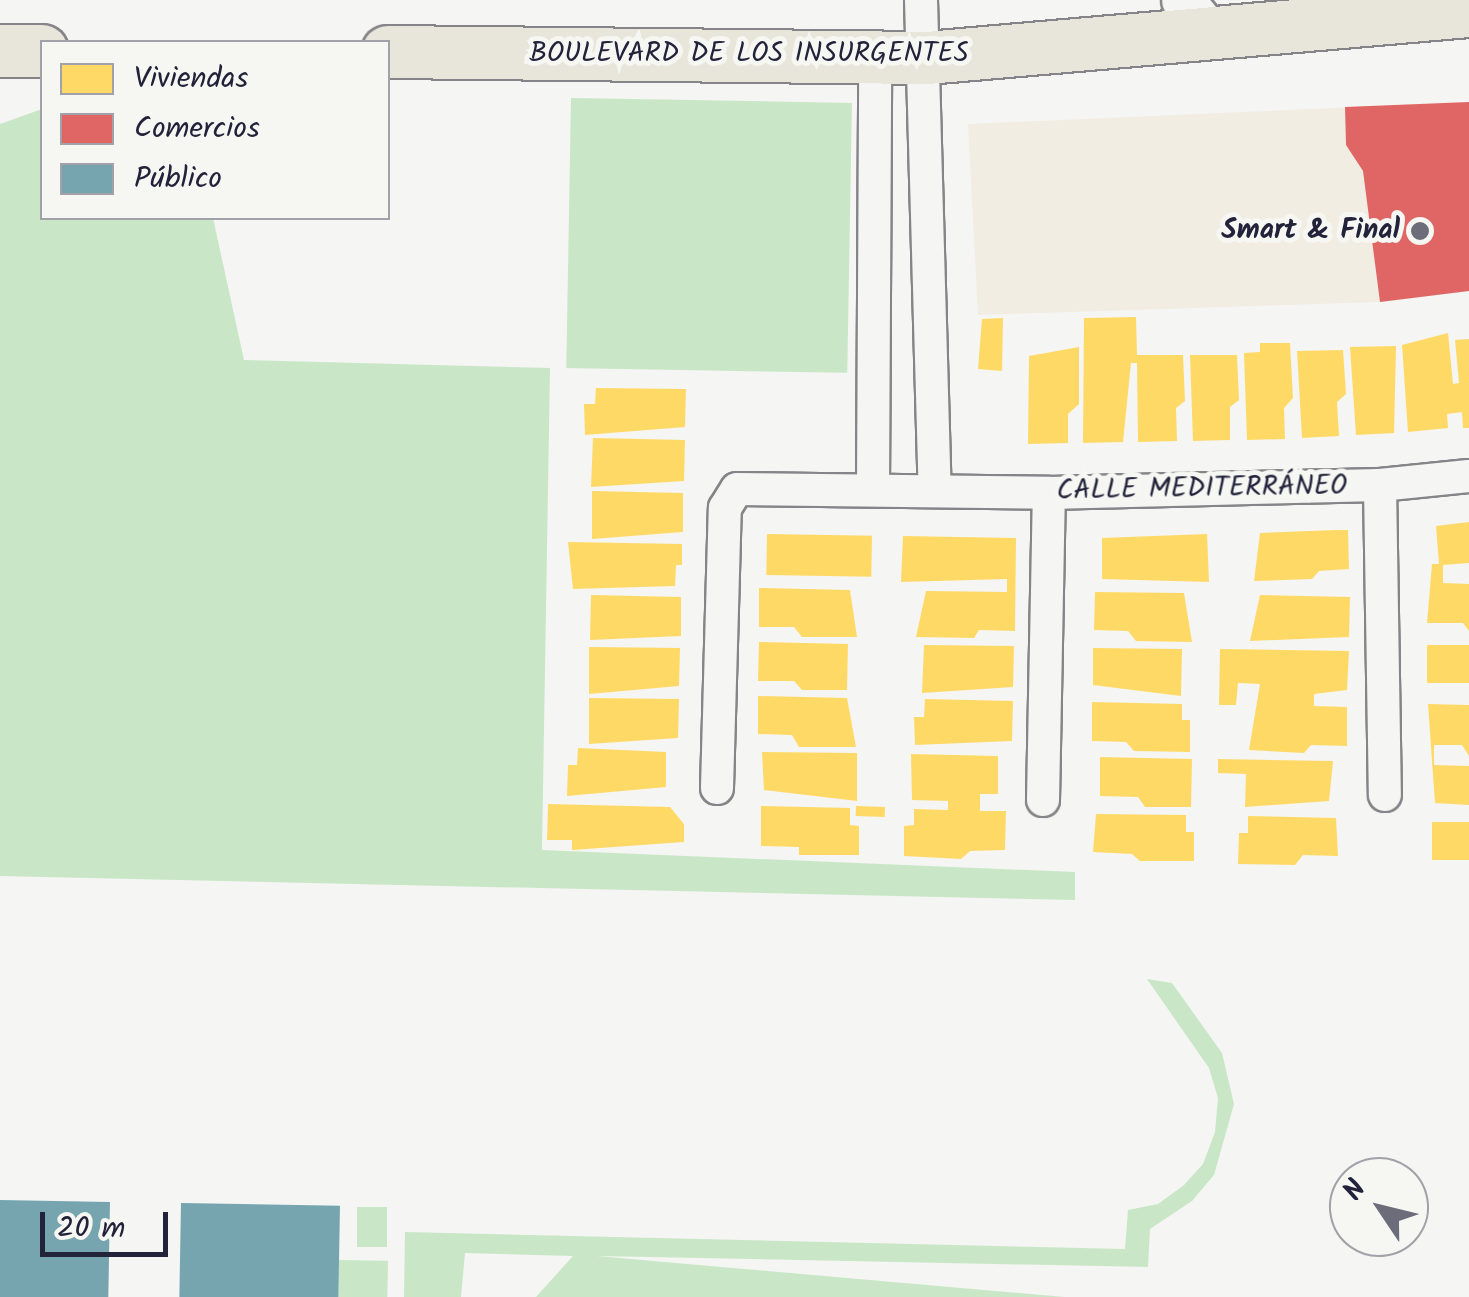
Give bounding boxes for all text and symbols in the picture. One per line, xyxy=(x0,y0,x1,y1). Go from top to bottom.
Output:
street label: BOULEVARD DE LOS INSURGENTES xyxy=(529,37,969,71)
legend xyxy=(40,40,390,220)
text: Viviendas xyxy=(134,55,248,103)
text: Comercios xyxy=(134,105,260,153)
text: Público xyxy=(134,155,222,203)
place label: Smart & Final xyxy=(1221,214,1400,248)
marker: Smart & Final xyxy=(1409,220,1431,242)
street label: CALLE MEDITERRÁNEO xyxy=(1056,470,1348,508)
north arrow xyxy=(1329,1157,1429,1257)
text: N xyxy=(1332,1171,1379,1211)
scale bar xyxy=(45,1192,172,1254)
text: 20 m xyxy=(57,1205,125,1253)

